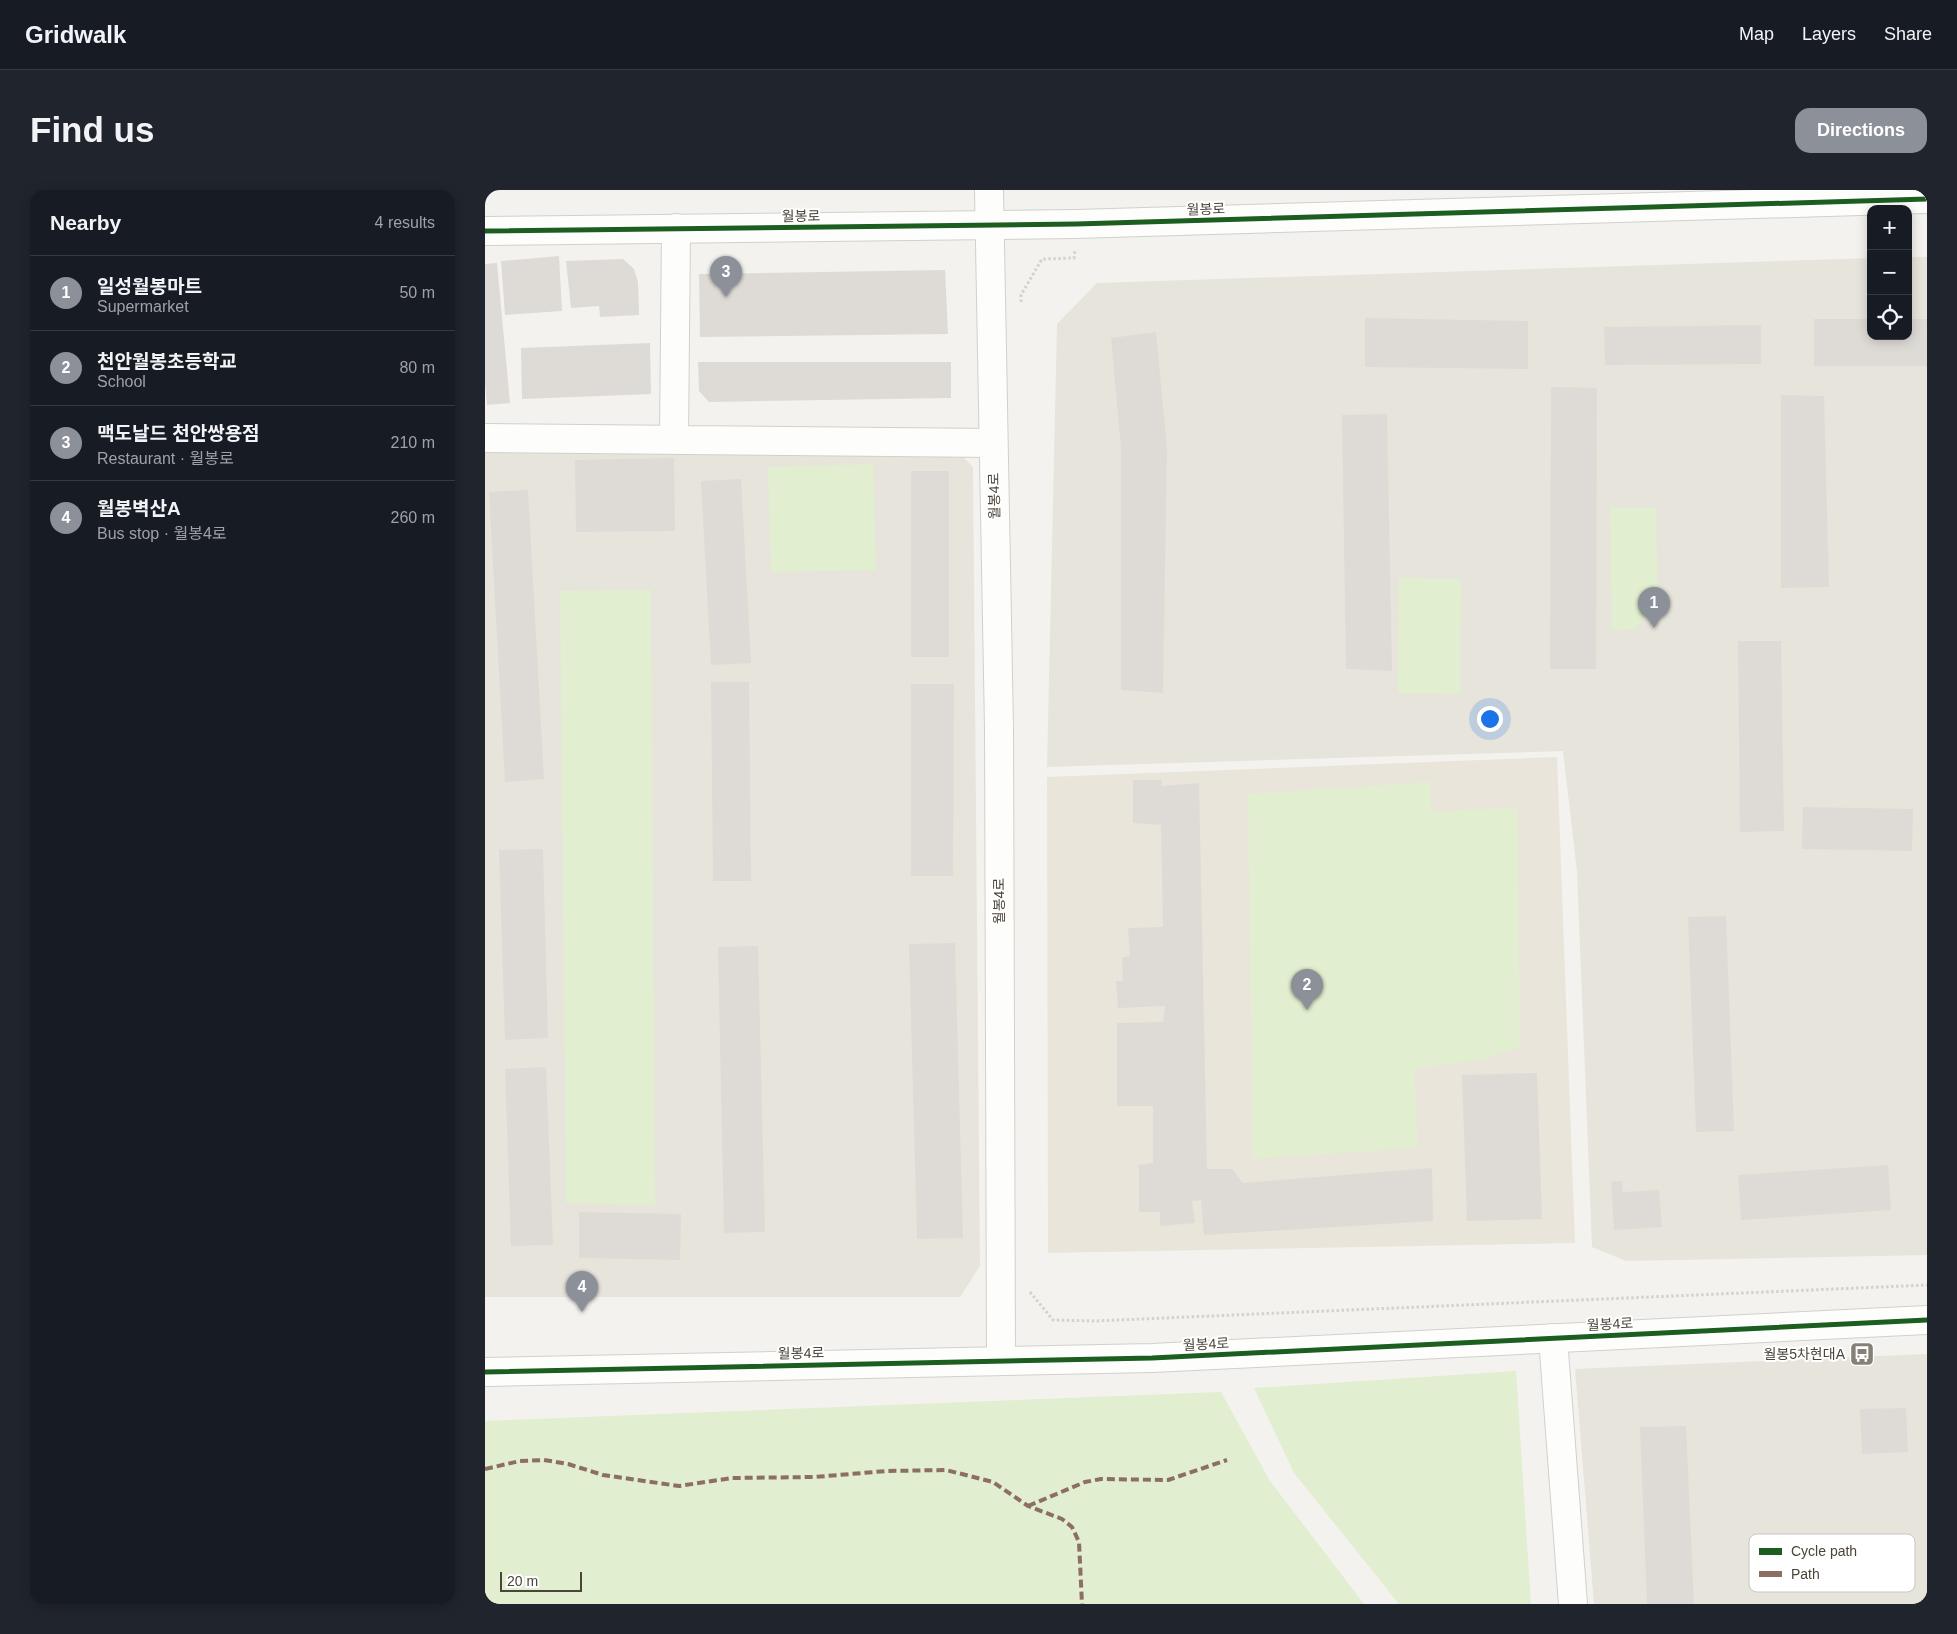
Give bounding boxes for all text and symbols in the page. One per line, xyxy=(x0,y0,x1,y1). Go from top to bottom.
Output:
text: Gridwalk xyxy=(25,21,126,48)
text: Map xyxy=(1739,24,1774,44)
text: Layers xyxy=(1802,24,1856,44)
text: Share xyxy=(1884,24,1932,44)
button: Directions xyxy=(1795,108,1927,153)
text: Find us xyxy=(30,110,154,149)
street label: 월봉로 xyxy=(1186,200,1226,218)
map controls xyxy=(1867,205,1912,340)
button: + xyxy=(1867,205,1912,250)
street label: 월봉로 xyxy=(782,208,821,224)
text: Nearby xyxy=(50,211,121,234)
text: 4 results xyxy=(375,214,435,231)
button: − xyxy=(1867,250,1912,295)
pin: 3 xyxy=(710,256,742,297)
text: 일성월봉마트 xyxy=(97,276,202,297)
text: 1 xyxy=(62,284,70,301)
text: 50 m xyxy=(399,284,435,301)
button: locate xyxy=(1867,295,1912,340)
text: Supermarket xyxy=(97,298,189,315)
text: 천안월봉초등학교 xyxy=(97,351,237,372)
text: 2 xyxy=(62,359,70,376)
text: 80 m xyxy=(399,359,435,376)
text: School xyxy=(97,373,146,390)
text: 맥도날드 천안쌍용점 xyxy=(97,423,260,444)
text: 3 xyxy=(62,434,70,451)
text: 210 m xyxy=(391,434,435,451)
text: Restaurant · 월봉로 xyxy=(97,450,234,467)
street label: 월봉4로 xyxy=(986,473,1002,519)
text: 월봉벽산A xyxy=(97,498,181,519)
text: 4 xyxy=(62,509,70,526)
text: 260 m xyxy=(391,509,435,526)
text: Bus stop · 월봉4로 xyxy=(97,525,227,542)
pin: 1 xyxy=(1638,587,1670,628)
your location xyxy=(1477,706,1503,732)
street label: 월봉4로 xyxy=(991,878,1007,924)
pin: 2 xyxy=(1291,969,1323,1010)
pin: 4 xyxy=(566,1271,598,1312)
street label: 월봉4로 xyxy=(1586,1315,1634,1333)
street label: 월봉4로 xyxy=(1182,1335,1230,1353)
bus stop icon: 월봉5차현대A xyxy=(1849,1341,1875,1367)
street label: 월봉4로 xyxy=(778,1345,824,1361)
place label: 월봉5차현대A xyxy=(1763,1346,1846,1362)
legend xyxy=(1749,1534,1915,1592)
text: Cycle path xyxy=(1791,1543,1857,1559)
text: Path xyxy=(1791,1566,1820,1582)
scale bar xyxy=(500,1569,583,1592)
text: 20 m xyxy=(507,1573,538,1589)

